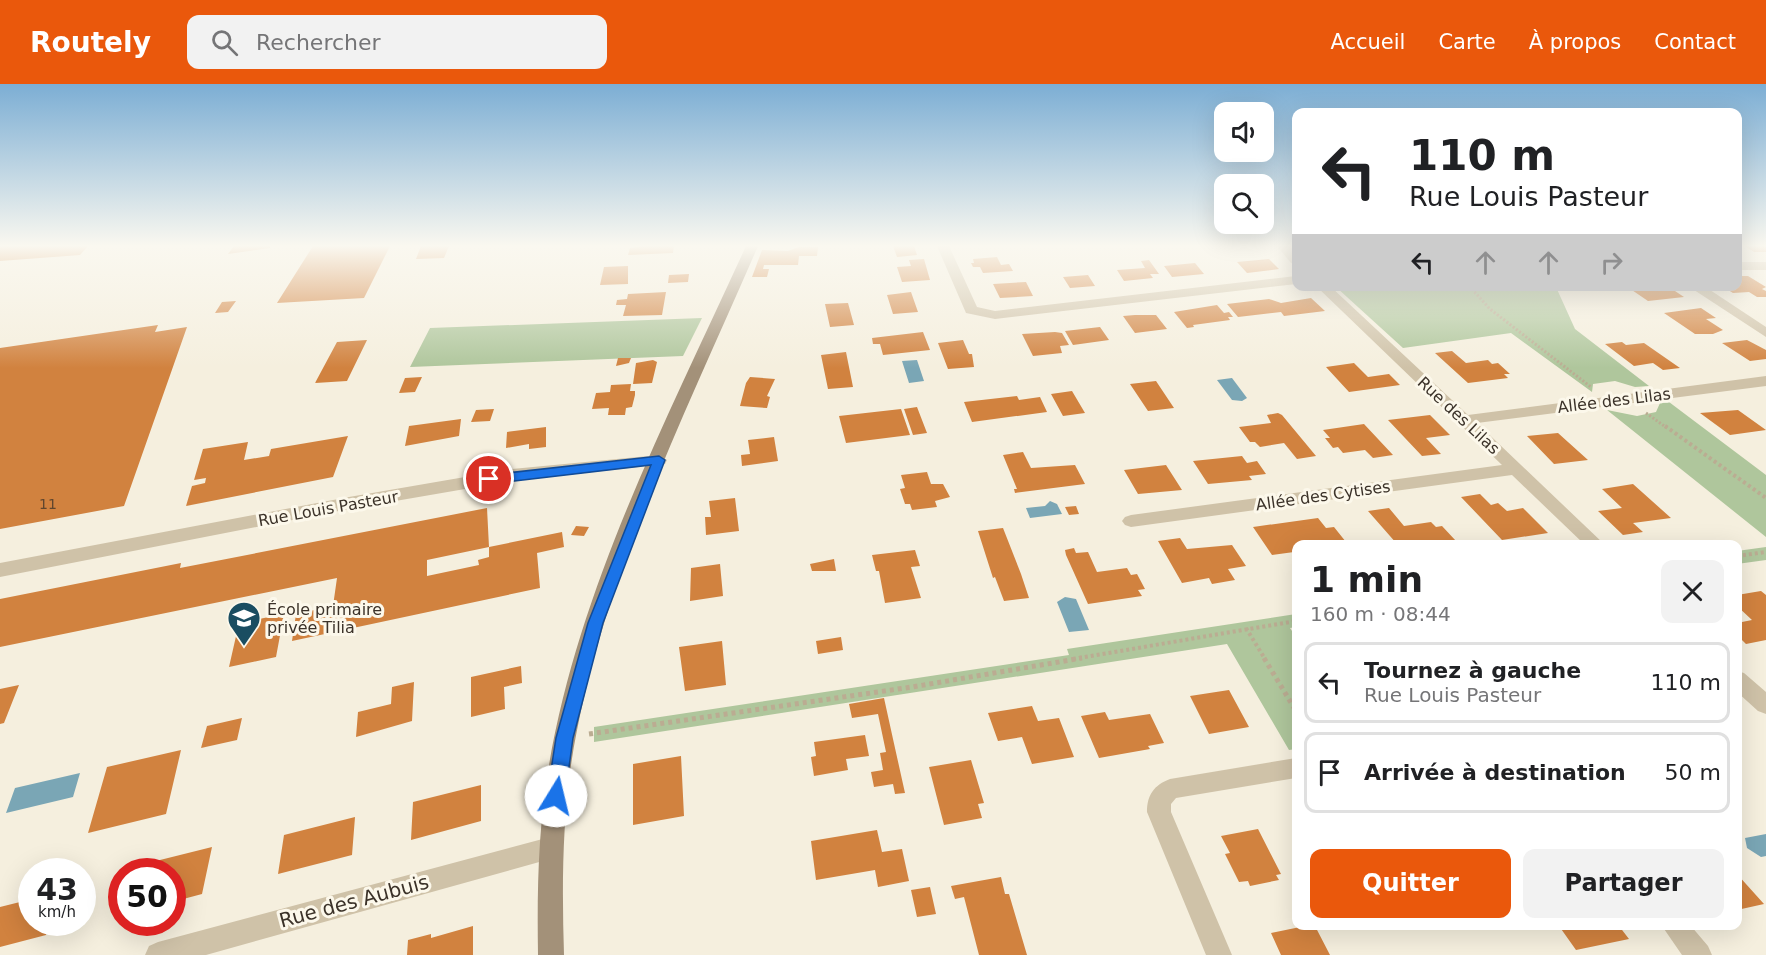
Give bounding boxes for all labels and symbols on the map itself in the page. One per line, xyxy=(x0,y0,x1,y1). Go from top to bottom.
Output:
street label: Rue des Lilas xyxy=(1414,373,1503,458)
street label: Allée des Lilas xyxy=(1556,384,1672,417)
pin xyxy=(463,453,514,504)
street label: Allée des Cytises xyxy=(1254,477,1392,514)
street label: Rue Louis Pasteur xyxy=(257,487,400,530)
house number: 11 xyxy=(39,496,57,512)
school or university icon: École primaire privée Tilia xyxy=(226,600,262,647)
place label: École primaire privée Tilia xyxy=(267,600,382,637)
position arrow xyxy=(524,764,588,828)
speed limit sign: 50 xyxy=(108,858,186,936)
street label: Rue des Aubuis xyxy=(277,870,431,932)

